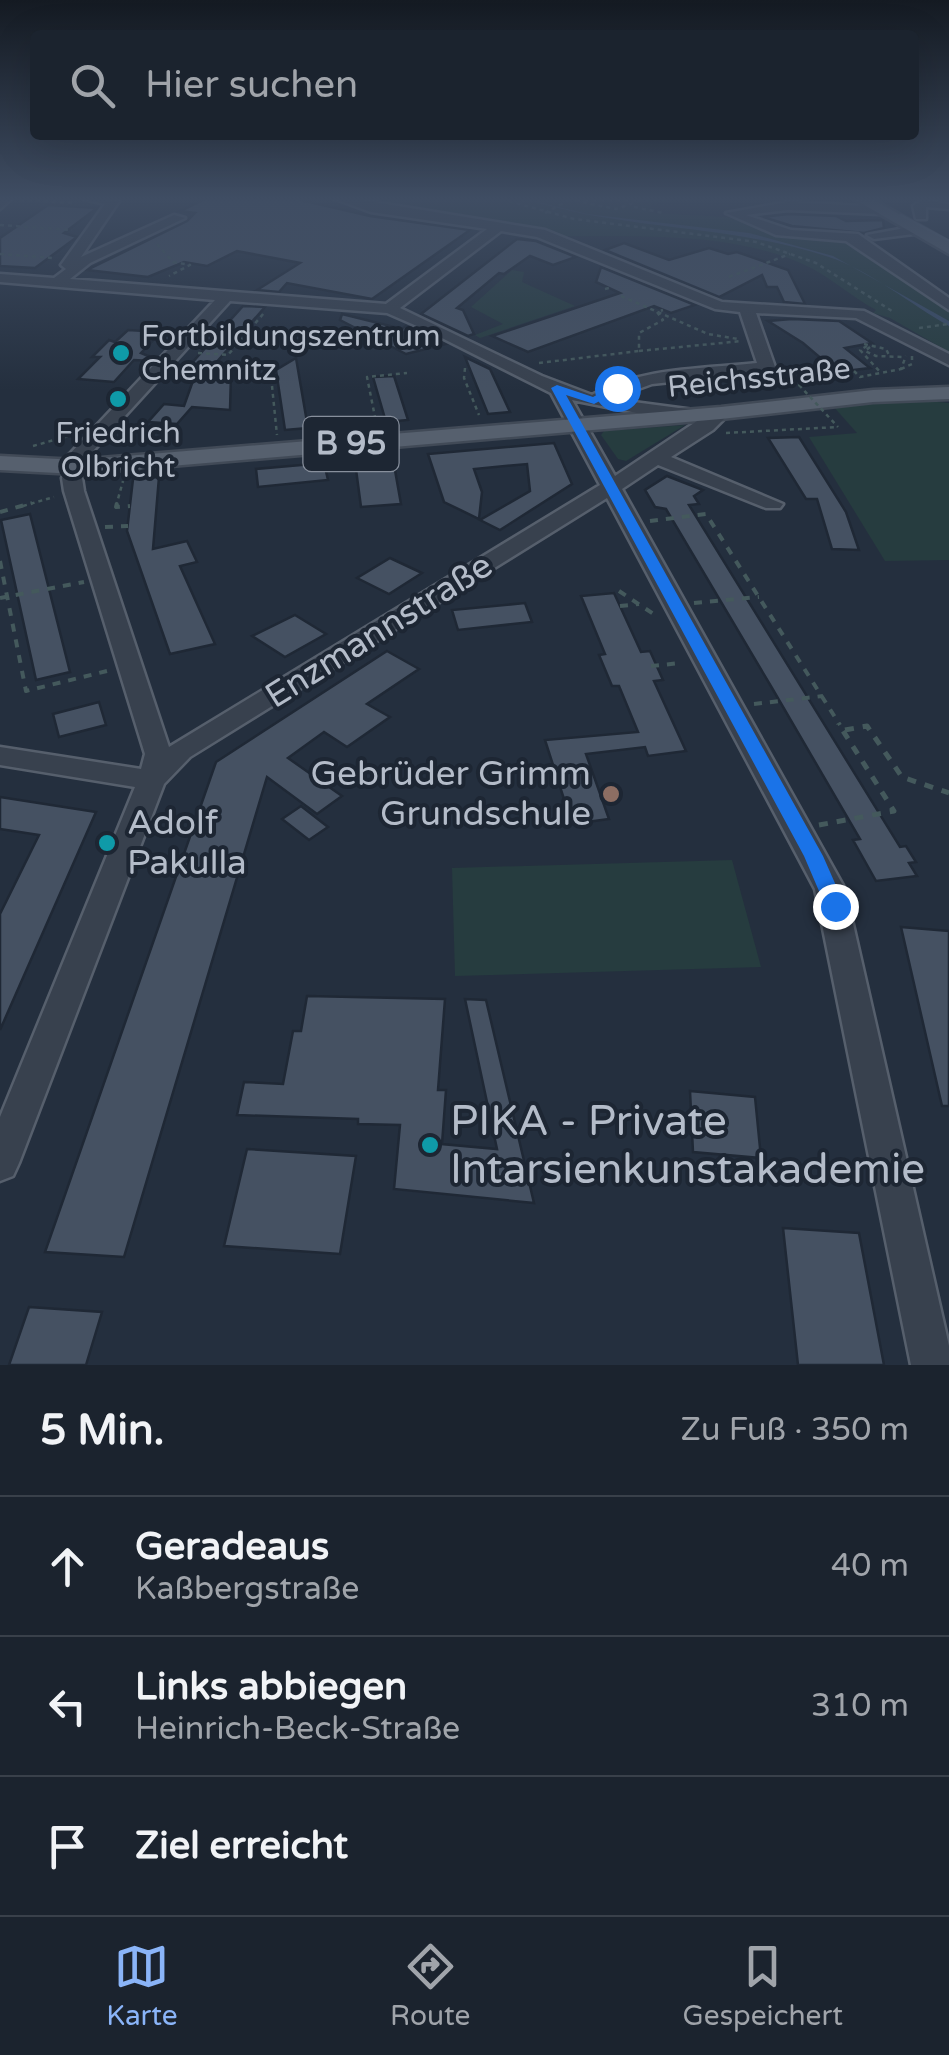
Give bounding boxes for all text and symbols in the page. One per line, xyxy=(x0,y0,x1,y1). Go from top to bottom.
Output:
search box xyxy=(30,30,919,140)
icon: search xyxy=(65,58,120,113)
text: Hier suchen xyxy=(145,62,358,108)
place label: Fortbildungszentrum Chemnitz xyxy=(141,318,441,389)
marker: Fortbildungszentrum Chemnitz xyxy=(110,342,132,364)
street label: Reichsstraße xyxy=(666,350,852,406)
route start xyxy=(595,366,641,412)
marker: Friedrich Olbricht xyxy=(107,388,129,410)
place label: Friedrich Olbricht xyxy=(55,415,181,486)
road number: B 95 xyxy=(304,417,398,471)
street label: Enzmannstraße xyxy=(258,544,500,718)
place label: Gebrüder Grimm Grundschule xyxy=(311,753,591,835)
marker: Gebrüder Grimm Grundschule xyxy=(600,783,622,805)
place label: Adolf Pakulla xyxy=(127,802,247,884)
marker: Adolf Pakulla xyxy=(96,832,118,854)
route end xyxy=(813,884,859,930)
place label: PIKA - Private Intarsienkunstakademie xyxy=(450,1096,925,1195)
marker: PIKA - Private Intarsienkunstakademie xyxy=(419,1134,441,1156)
text: 5 Min. xyxy=(40,1405,164,1456)
text: Zu Fuß · 350 m xyxy=(681,1411,909,1449)
text: Geradeaus xyxy=(135,1524,329,1570)
icon: ahead xyxy=(40,1539,95,1594)
text: 40 m xyxy=(831,1547,909,1585)
text: Kaßbergstraße xyxy=(135,1570,359,1608)
text: Links abbiegen xyxy=(135,1664,407,1710)
icon: left xyxy=(40,1679,95,1734)
text: 310 m xyxy=(811,1687,909,1725)
text: Heinrich-Beck-Straße xyxy=(135,1710,460,1748)
icon: arrive xyxy=(40,1819,95,1874)
text: Ziel erreicht xyxy=(135,1823,348,1869)
tab: Karte xyxy=(106,1939,178,2033)
tab: Route xyxy=(390,1939,470,2033)
tab: Gespeichert xyxy=(683,1939,843,2033)

